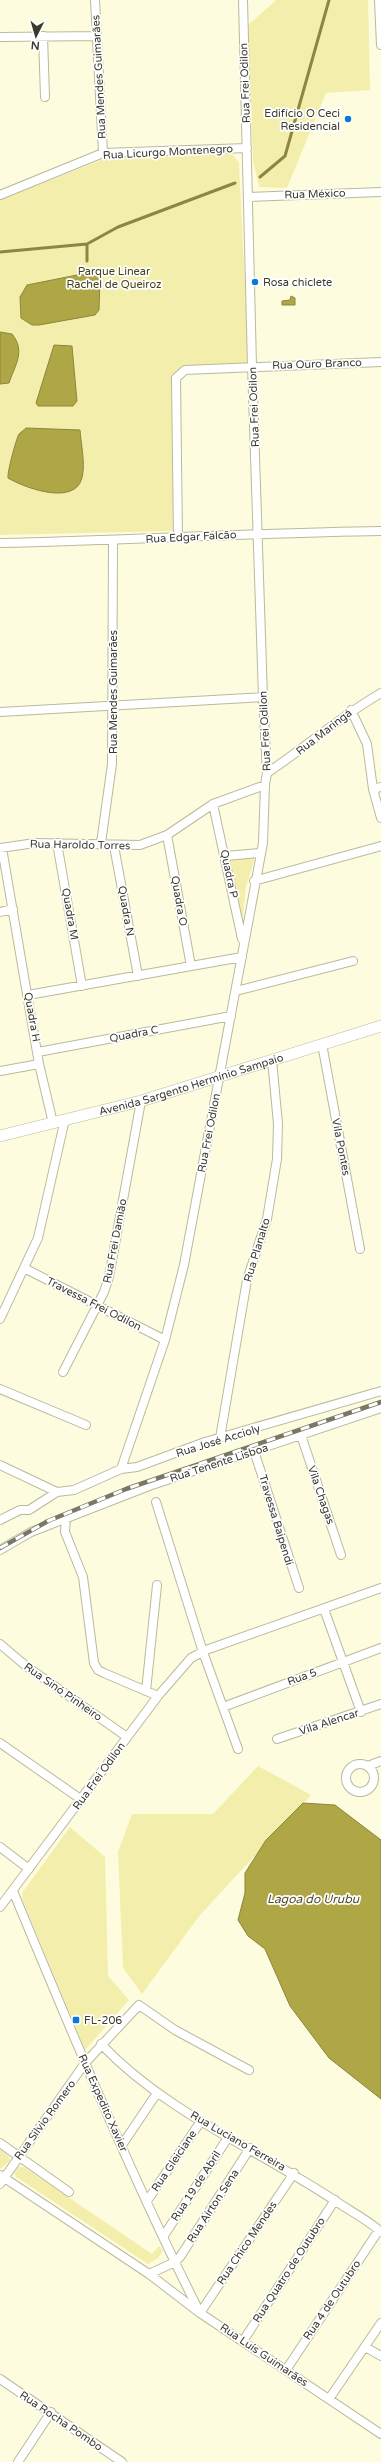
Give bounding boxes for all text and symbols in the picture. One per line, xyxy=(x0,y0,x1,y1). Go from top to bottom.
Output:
street label: Rua Mendes Guimarães xyxy=(89,15,109,139)
north arrow xyxy=(16,16,56,56)
text: N xyxy=(30,39,40,52)
street label: Rua Frei Odilon xyxy=(237,43,253,123)
place label: Edifício O Ceci Residencial xyxy=(264,107,340,133)
marker: Edifício O Ceci Residencial xyxy=(343,114,353,124)
street label: Rua Licurgo Montenegro xyxy=(103,142,234,162)
street label: Rua México xyxy=(284,186,346,202)
park label: Parque Linear Rachel de Queiroz xyxy=(66,265,162,291)
place label: Rosa chiclete xyxy=(263,276,332,289)
marker: Rosa chiclete xyxy=(250,277,260,287)
street label: Rua Ouro Branco xyxy=(272,356,362,372)
street label: Rua Frei Odilon xyxy=(246,367,262,447)
street label: Rua Edgar Falcão xyxy=(145,528,237,546)
street label: Rua Mendes Guimarães xyxy=(107,630,120,754)
street label: Rua Frei Odilon xyxy=(256,691,274,771)
street label: Rua Maringá xyxy=(294,706,354,758)
street label: Rua Haroldo Torres xyxy=(30,838,130,852)
street label: Quadra P xyxy=(218,849,240,899)
street label: Quadra O xyxy=(168,875,190,927)
street label: Quadra N xyxy=(115,885,137,937)
street label: Quadra M xyxy=(59,887,81,941)
street label: Quadra H xyxy=(21,991,43,1043)
street label: Quadra C xyxy=(108,1023,160,1045)
street label: Avenida Sargento Hermínio Sampaio xyxy=(97,1050,285,1118)
street label: Rua Frei Odilon xyxy=(195,1092,223,1174)
street label: Vila Pontes xyxy=(329,1117,353,1177)
street label: Rua Frei Damião xyxy=(100,1197,130,1284)
street label: Rua Planalto xyxy=(241,1216,273,1284)
street label: Travessa Frei Odilon xyxy=(44,1274,144,1334)
street label: Rua José Accioly xyxy=(174,1422,262,1460)
street label: Rua Tenente Lisboa xyxy=(168,1441,270,1485)
street label: Vila Chagas xyxy=(305,1464,337,1526)
street label: Travessa Baipendi xyxy=(256,1473,296,1567)
street label: Rua Sinó Pinheiro xyxy=(21,1660,105,1724)
street label: Rua 5 xyxy=(285,1666,319,1688)
street label: Vila Alencar xyxy=(297,1706,361,1738)
street label: Rua Frei Odilon xyxy=(70,1740,128,1812)
water label: Lagoa do Urubu xyxy=(267,1892,360,1906)
place label: FL-206 xyxy=(84,2014,122,2027)
marker: FL-206 xyxy=(71,2015,81,2025)
street label: Rua Expedito Xavier xyxy=(76,2052,131,2155)
street label: Rua Silvio Romero xyxy=(12,2077,78,2162)
street label: Rua Luciano Ferreira xyxy=(188,2108,288,2174)
street label: Rua Gleiciane xyxy=(149,2128,199,2194)
street label: Rua 19 de Abril xyxy=(168,2148,224,2224)
street label: Rua Aírton Sena xyxy=(184,2167,242,2245)
street label: Rua Chico Mendes xyxy=(214,2199,280,2287)
street label: Rua Quatro de Outubro xyxy=(250,2215,328,2325)
street label: Rua 4 de Outubro xyxy=(300,2257,364,2342)
street label: Rua Luís Guimarães xyxy=(217,2321,311,2389)
street label: Rua Rocha Pombo xyxy=(17,2388,105,2454)

